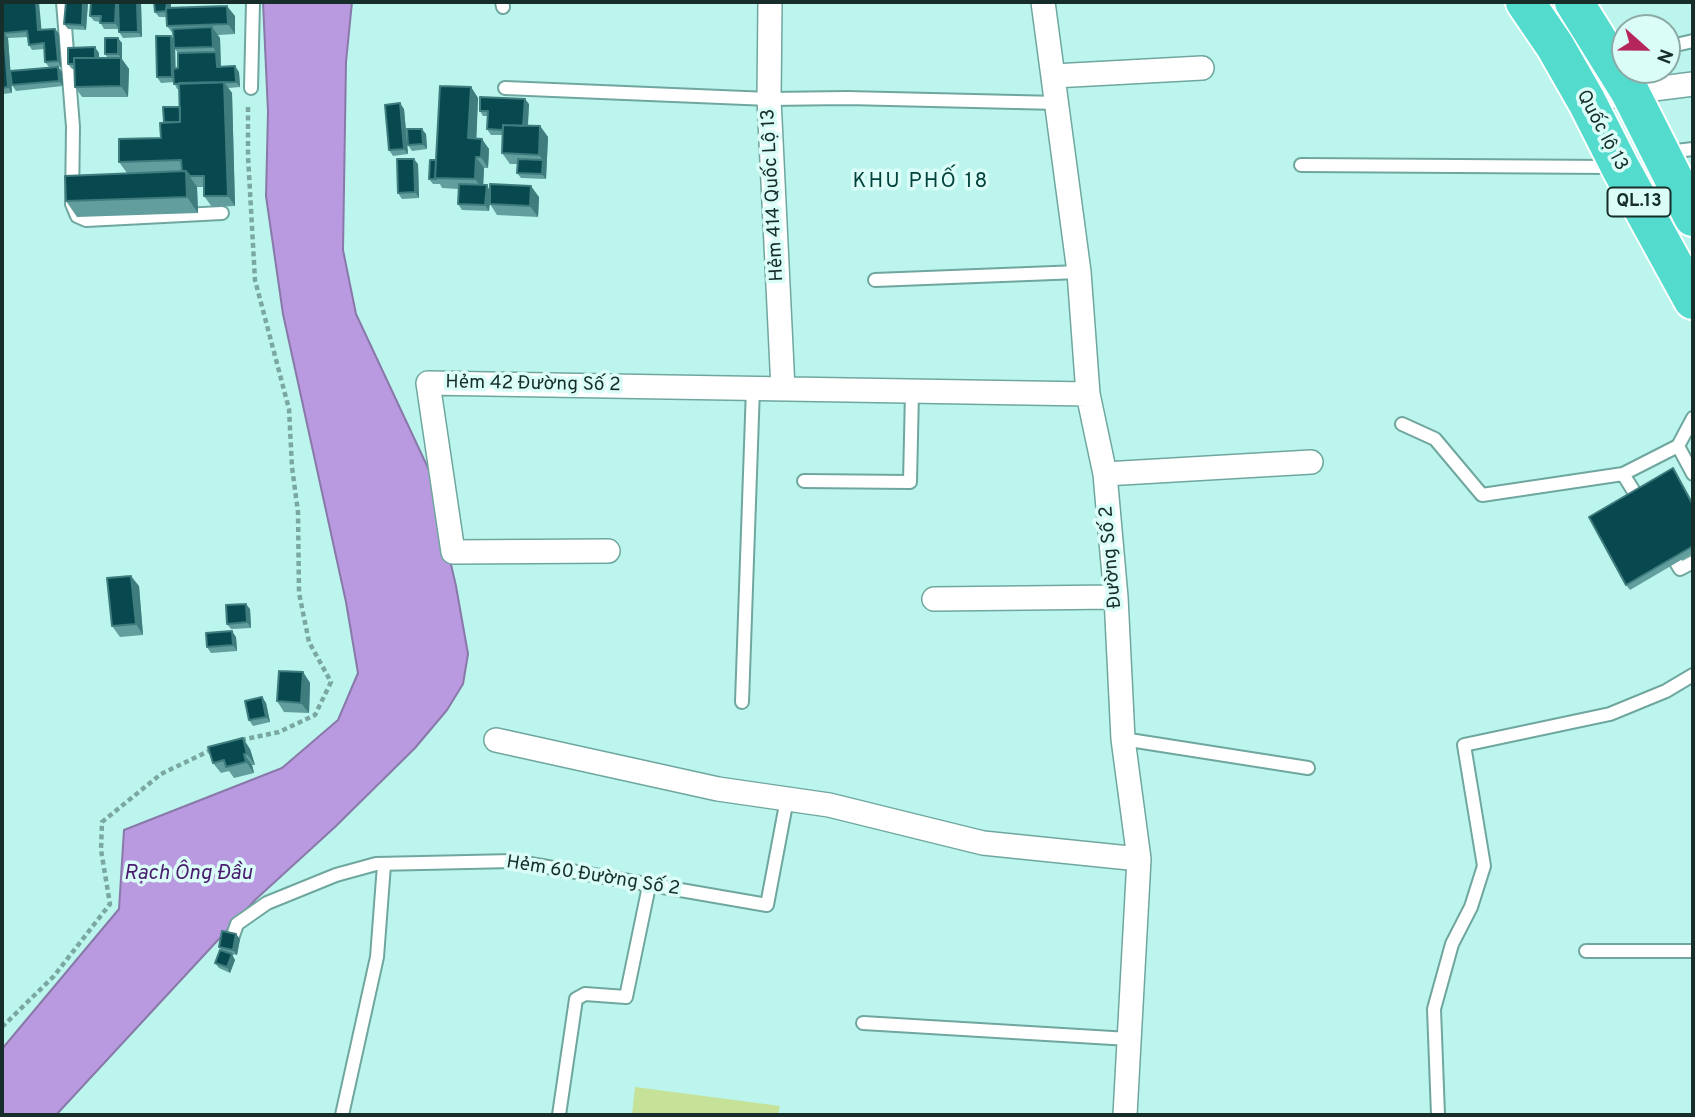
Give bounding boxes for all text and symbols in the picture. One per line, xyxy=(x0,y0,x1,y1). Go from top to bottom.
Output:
north arrow xyxy=(1611,14,1681,84)
text: N xyxy=(1650,45,1677,66)
street label: Quốc lộ 13 xyxy=(1570,87,1632,175)
street label: Hẻm 414 Quốc Lộ 13 xyxy=(758,108,790,282)
district label: KHU PHỐ 18 xyxy=(854,170,988,196)
road number: QL.13 xyxy=(1608,188,1670,216)
street label: Hẻm 42 Đường Số 2 xyxy=(445,372,621,398)
street label: Đường Số 2 xyxy=(1096,505,1128,609)
street label: Hẻm 60 Đường Số 2 xyxy=(505,852,681,902)
water label: Rạch Ông Đầu xyxy=(124,862,252,888)

